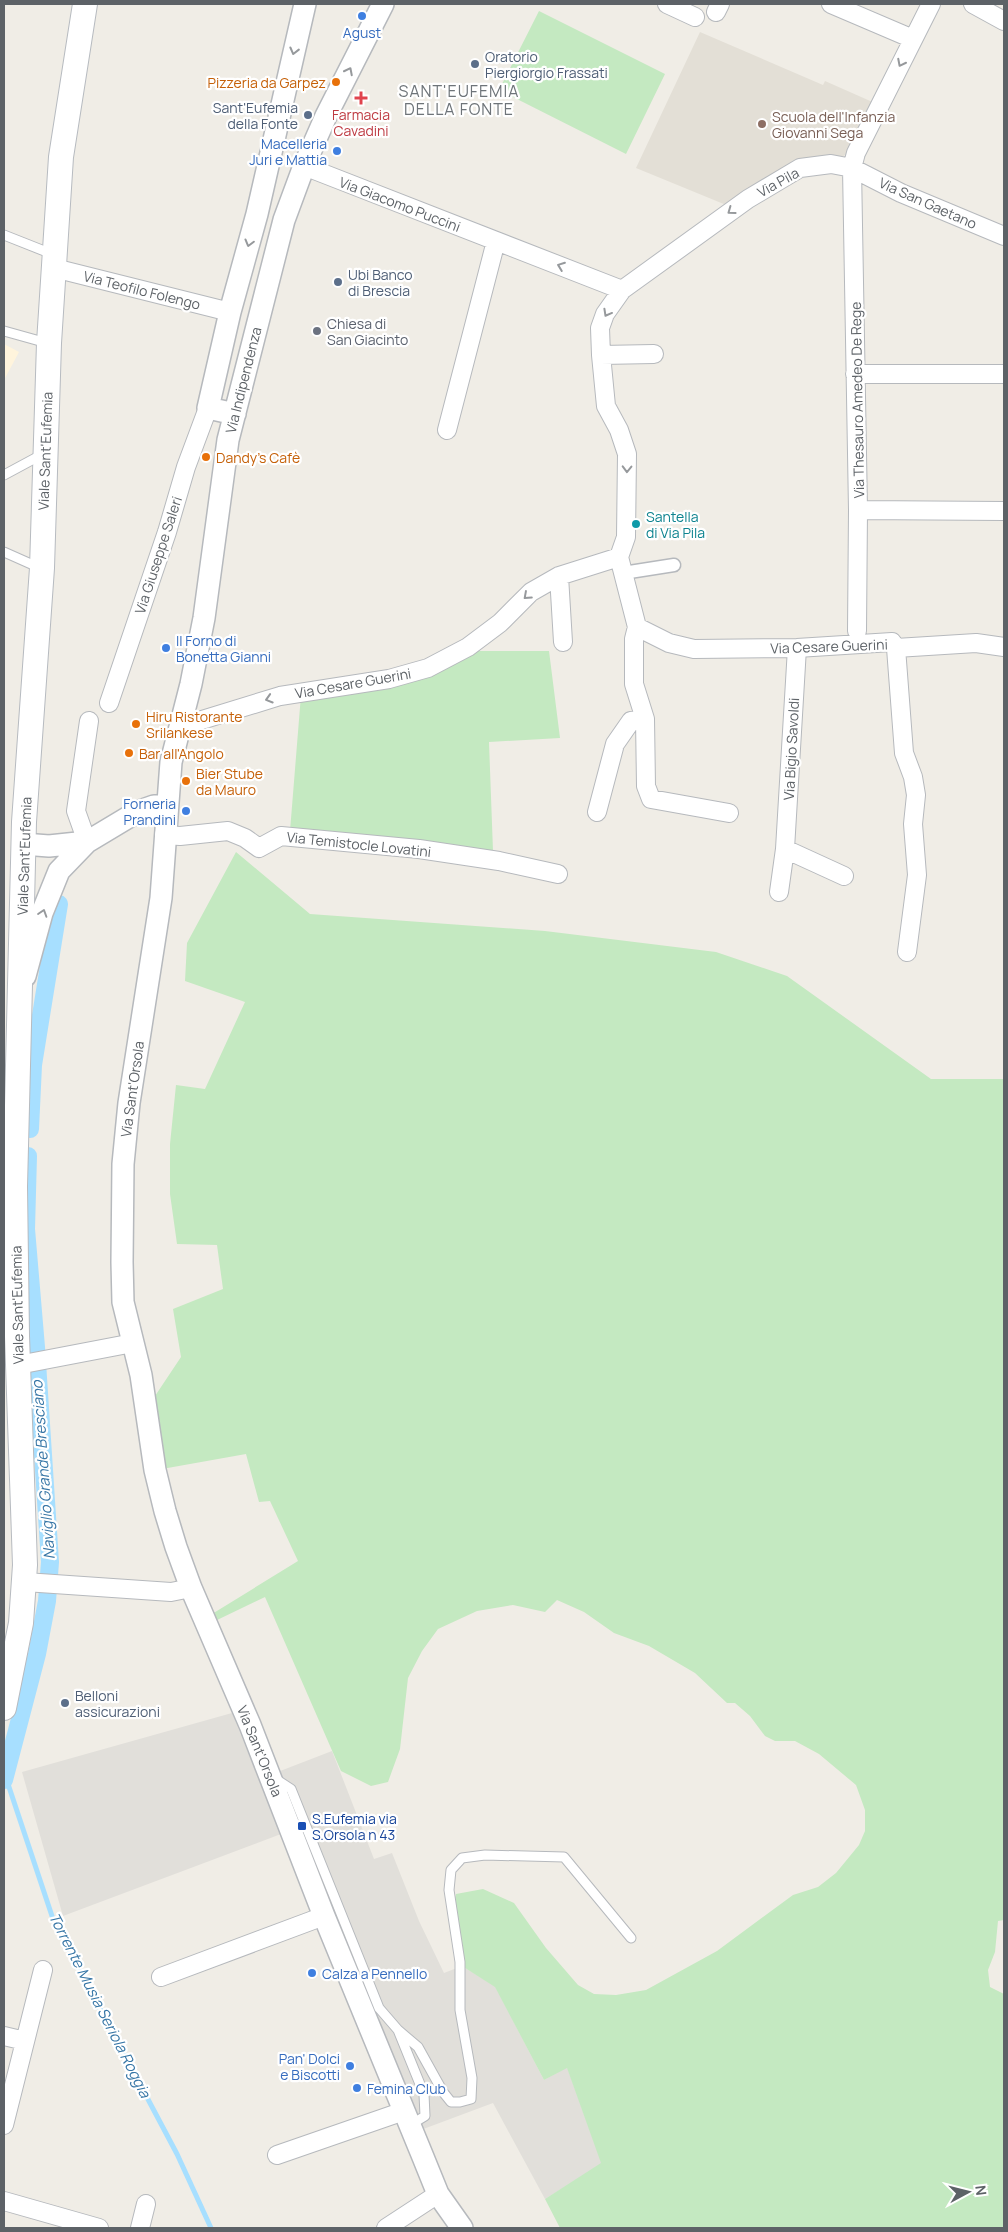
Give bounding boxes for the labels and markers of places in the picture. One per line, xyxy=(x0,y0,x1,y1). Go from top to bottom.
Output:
marker: Agust xyxy=(356,10,368,22)
place label: Agust xyxy=(343,23,382,42)
place label: Oratorio Piergiorgio Frassati xyxy=(485,47,608,82)
marker: Oratorio Piergiorgio Frassati xyxy=(469,58,481,70)
place label: Pizzeria da Garpez xyxy=(207,73,326,92)
marker: Pizzeria da Garpez xyxy=(330,76,342,88)
marker: Farmacia Cavadini xyxy=(355,92,367,104)
place label: Sant'Eufemia della Fonte xyxy=(213,98,298,133)
place label: Farmacia Cavadini xyxy=(332,105,390,140)
place label: Scuola dell'Infanzia Giovanni Sega xyxy=(772,107,895,142)
marker: Sant'Eufemia della Fonte xyxy=(302,109,314,121)
marker: Scuola dell'Infanzia Giovanni Sega xyxy=(756,118,768,130)
place label: Macelleria Juri e Mattia xyxy=(249,134,327,169)
marker: Macelleria Juri e Mattia xyxy=(331,145,343,157)
place label: Ubi Banco di Brescia xyxy=(348,265,413,300)
marker: Ubi Banco di Brescia xyxy=(332,276,344,288)
place label: Chiesa di San Giacinto xyxy=(327,314,408,349)
marker: Chiesa di San Giacinto xyxy=(311,325,323,337)
place label: Dandy's Cafè xyxy=(216,448,300,467)
marker: Dandy's Cafè xyxy=(200,451,212,463)
place label: Santella di Via Pila xyxy=(646,507,705,542)
marker: Santella di Via Pila xyxy=(630,518,642,530)
place label: Il Forno di Bonetta Gianni xyxy=(176,631,271,666)
marker: Il Forno di Bonetta Gianni xyxy=(160,642,172,654)
place label: Hiru Ristorante Srilankese xyxy=(146,707,242,742)
marker: Hiru Ristorante Srilankese xyxy=(130,718,142,730)
place label: Bar all'Angolo xyxy=(139,744,224,763)
marker: Bar all'Angolo xyxy=(123,747,135,759)
place label: Bier Stube da Mauro xyxy=(196,764,263,799)
marker: Bier Stube da Mauro xyxy=(180,775,192,787)
place label: Forneria Prandini xyxy=(123,794,176,829)
marker: Forneria Prandini xyxy=(180,805,192,817)
place label: Belloni assicurazioni xyxy=(75,1686,160,1721)
marker: Belloni assicurazioni xyxy=(59,1697,71,1709)
place label: S.Eufemia via S.Orsola n 43 xyxy=(312,1809,397,1844)
marker: S.Eufemia via S.Orsola n 43 xyxy=(296,1820,308,1832)
place label: Calza a Pennello xyxy=(322,1964,427,1983)
marker: Calza a Pennello xyxy=(306,1967,318,1979)
place label: Pan' Dolci e Biscotti xyxy=(279,2049,340,2084)
marker: Pan' Dolci e Biscotti xyxy=(344,2060,356,2072)
place label: Femina Club xyxy=(367,2079,446,2098)
marker: Femina Club xyxy=(351,2082,363,2094)

